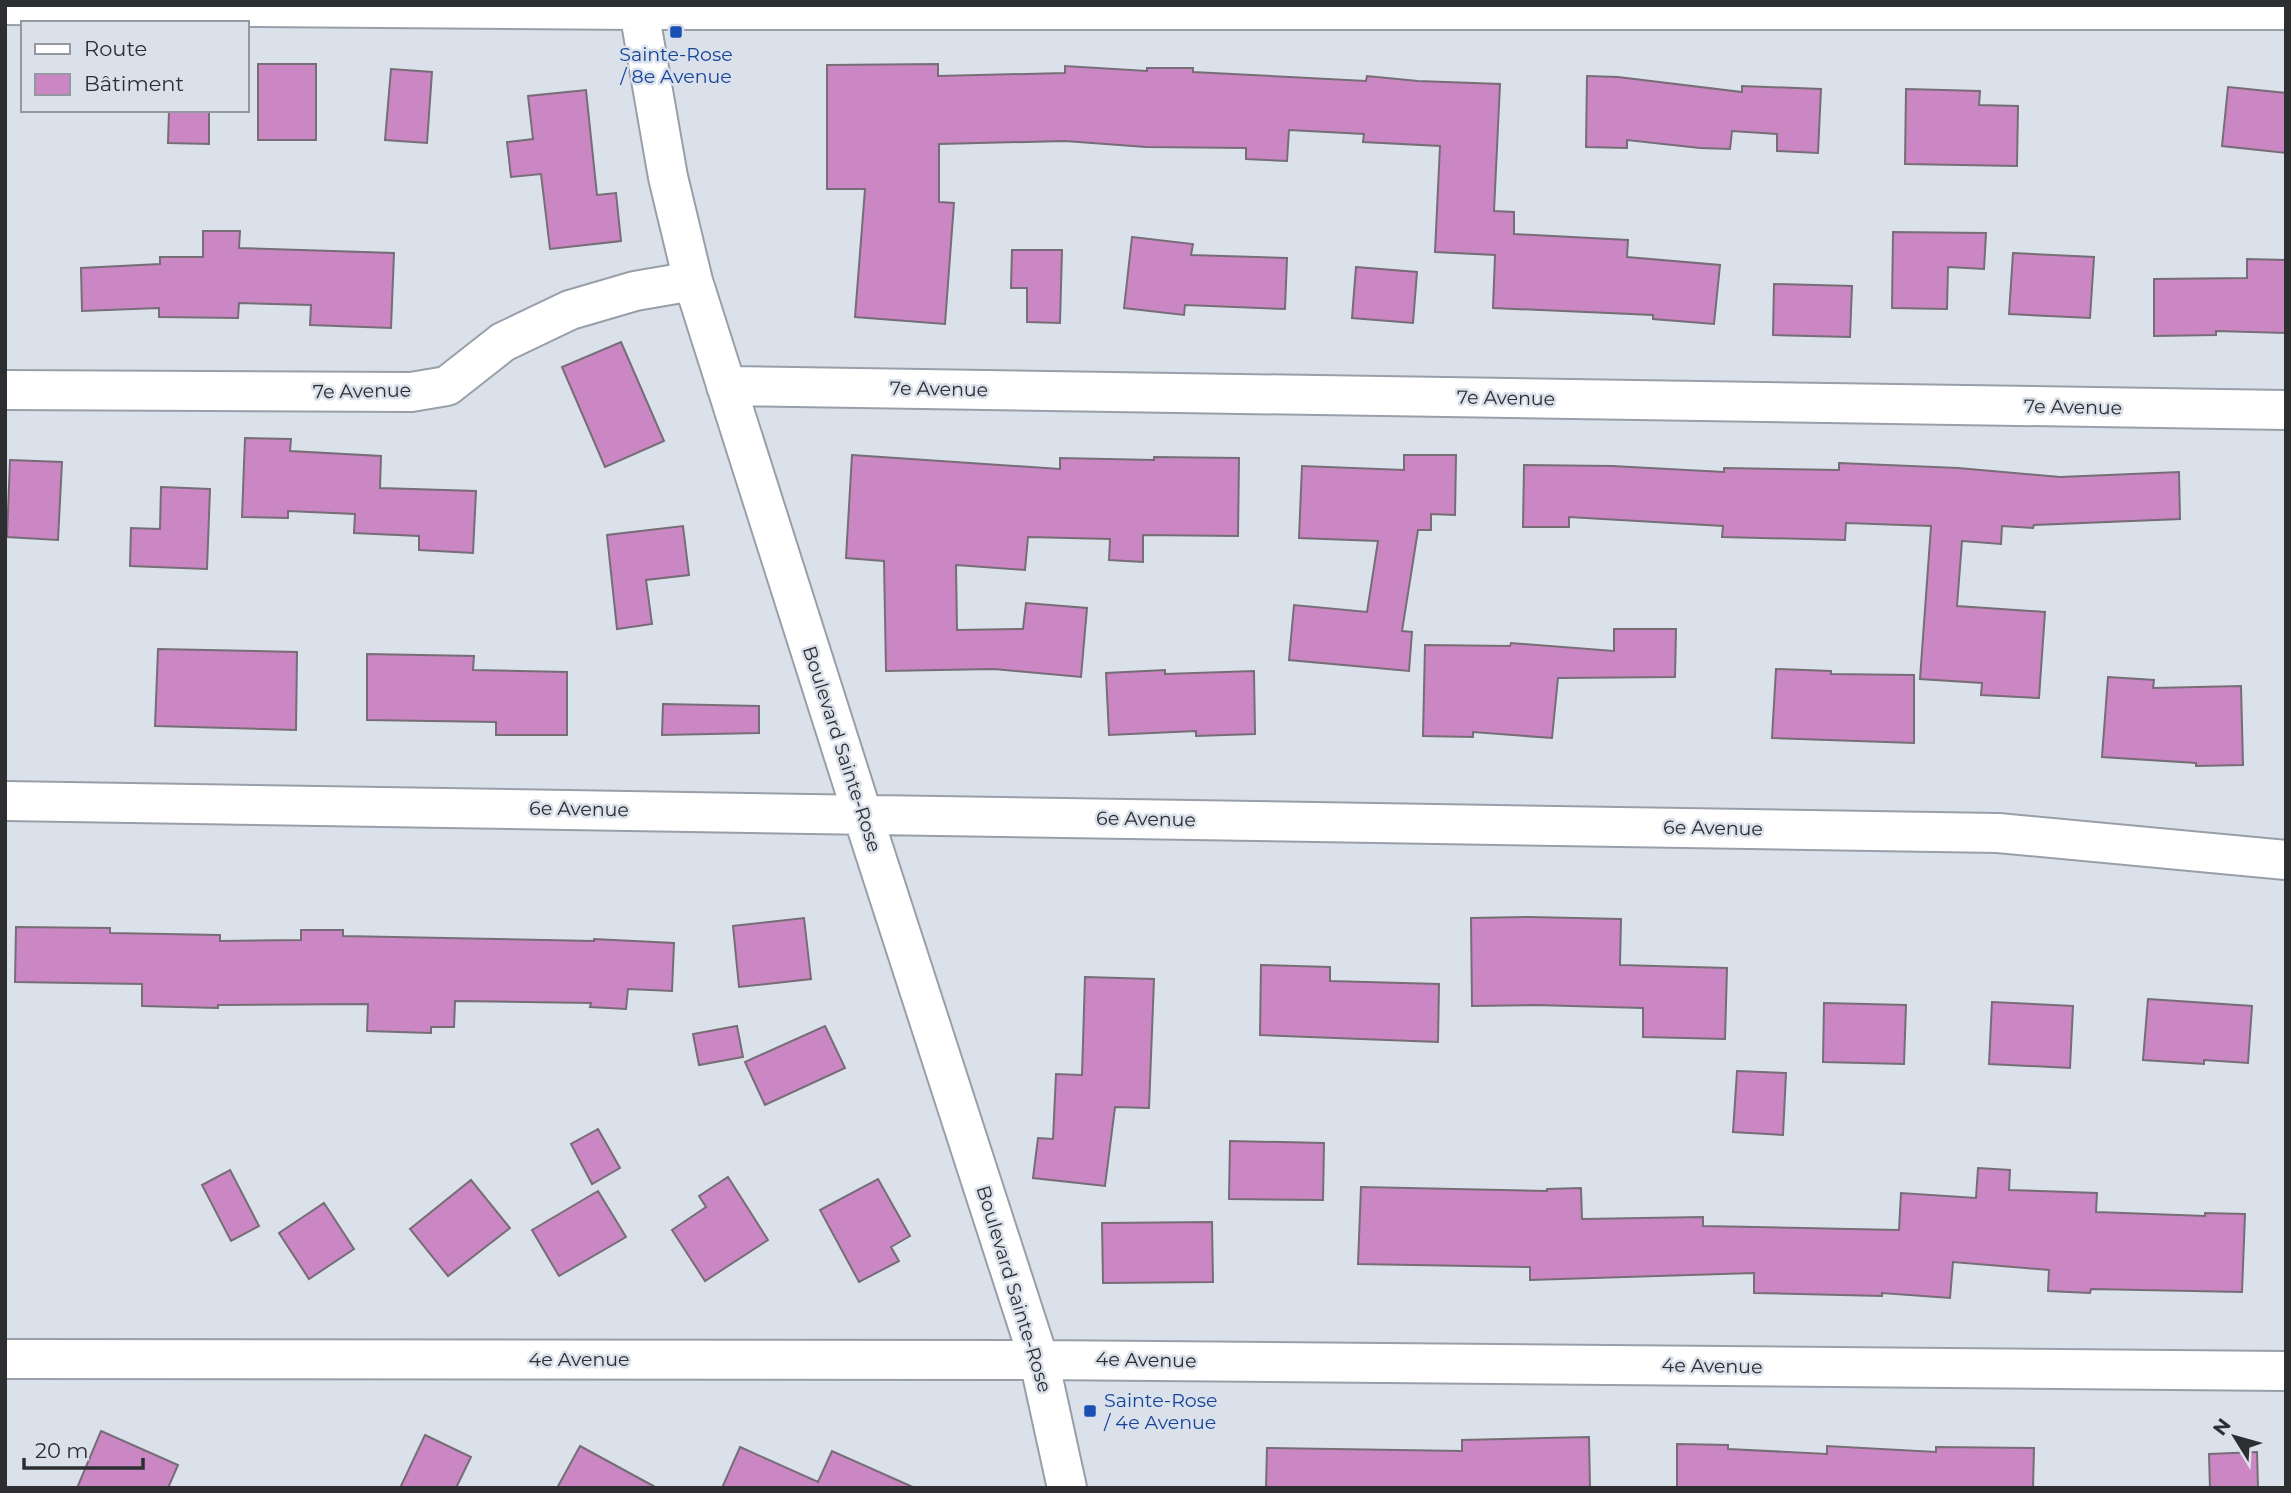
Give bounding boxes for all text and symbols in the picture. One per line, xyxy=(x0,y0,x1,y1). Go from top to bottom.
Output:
legend xyxy=(21,21,248,112)
marker: Sainte-Rose / 8e Avenue xyxy=(668,24,684,40)
text: Route xyxy=(84,36,147,61)
place label: Sainte-Rose / 8e Avenue xyxy=(619,43,733,88)
text: Bâtiment xyxy=(84,71,184,96)
street label: 7e Avenue xyxy=(890,377,988,401)
street label: 7e Avenue xyxy=(313,379,411,403)
street label: 7e Avenue xyxy=(1457,386,1555,410)
street label: 7e Avenue xyxy=(2024,395,2122,419)
street label: Boulevard Sainte-Rose xyxy=(798,643,886,855)
street label: 6e Avenue xyxy=(529,797,629,821)
street label: 6e Avenue xyxy=(1096,807,1196,831)
street label: 6e Avenue xyxy=(1663,816,1763,840)
street label: Boulevard Sainte-Rose xyxy=(972,1183,1056,1395)
street label: 4e Avenue xyxy=(529,1348,629,1371)
street label: 4e Avenue xyxy=(1095,1348,1197,1372)
street label: 4e Avenue xyxy=(1661,1354,1763,1378)
place label: Sainte-Rose / 4e Avenue xyxy=(1103,1389,1218,1434)
north arrow xyxy=(2200,1402,2270,1472)
marker: Sainte-Rose / 4e Avenue xyxy=(1082,1403,1098,1419)
text: N xyxy=(2208,1414,2236,1440)
scale bar xyxy=(24,1426,144,1470)
text: 20 m xyxy=(35,1438,89,1463)

